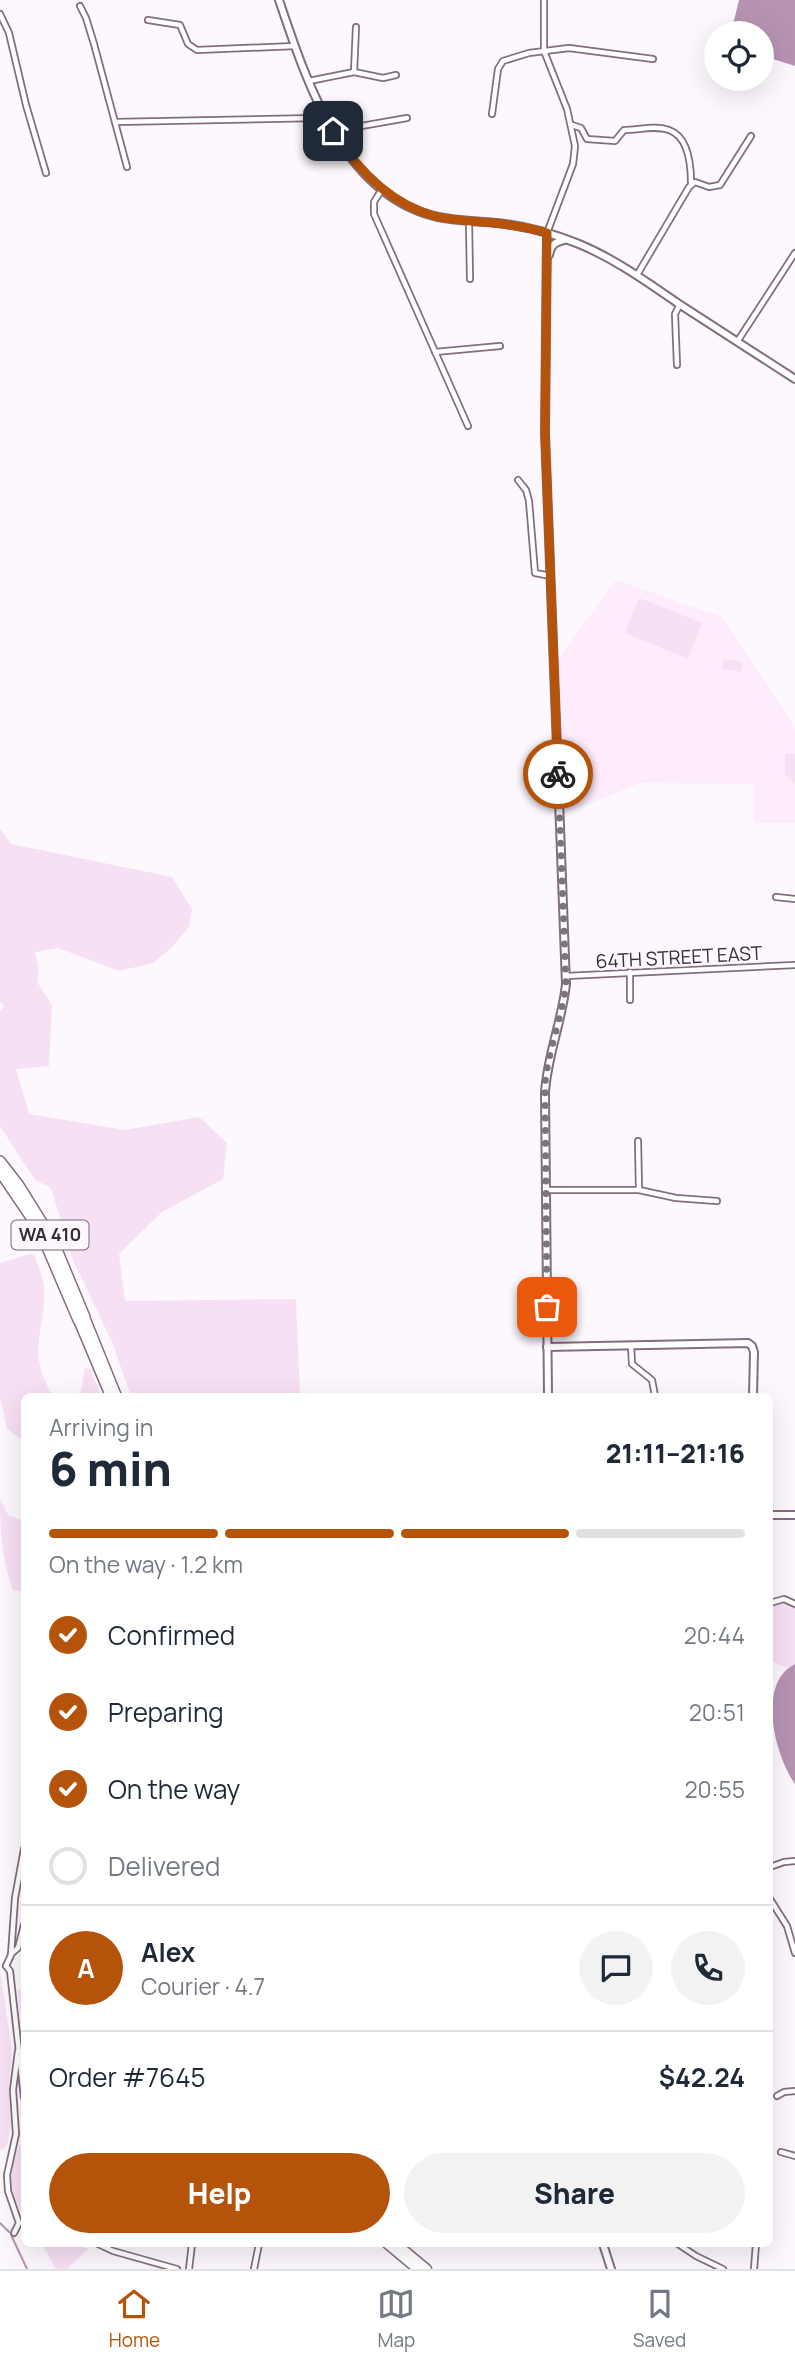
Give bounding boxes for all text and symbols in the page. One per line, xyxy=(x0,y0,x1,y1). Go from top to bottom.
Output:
map controls xyxy=(704,21,774,91)
button: locate xyxy=(704,21,774,91)
pin xyxy=(303,101,363,161)
icon: home xyxy=(314,112,352,150)
courier xyxy=(523,739,593,809)
icon: bike xyxy=(539,755,577,793)
street label: 64TH STREET EAST xyxy=(595,940,764,974)
road number: WA 410 xyxy=(12,1220,88,1250)
pin xyxy=(517,1277,577,1337)
icon: bag xyxy=(528,1288,566,1326)
text: Arriving in xyxy=(49,1411,154,1443)
text: 21:11–21:16 xyxy=(606,1435,745,1471)
text: 6 min xyxy=(49,1437,172,1500)
text: On the way · 1.2 km xyxy=(49,1548,243,1580)
icon: check xyxy=(49,1616,87,1654)
text: Confirmed xyxy=(108,1617,235,1653)
text: 20:44 xyxy=(684,1619,745,1651)
icon: check xyxy=(49,1693,87,1731)
text: Preparing xyxy=(108,1694,224,1730)
text: 20:51 xyxy=(689,1696,745,1728)
icon: check xyxy=(49,1770,87,1808)
text: On the way xyxy=(108,1771,240,1807)
text: 20:55 xyxy=(684,1773,745,1805)
text: Delivered xyxy=(108,1848,220,1884)
button: chat xyxy=(579,1931,653,2005)
button: phone xyxy=(671,1931,745,2005)
text: Alex xyxy=(141,1934,195,1970)
text: A xyxy=(77,1950,95,1986)
text: Courier · 4.7 xyxy=(141,1970,265,2002)
text: Order #7645 xyxy=(49,2059,206,2095)
text: $42.24 xyxy=(659,2059,745,2095)
button: Help xyxy=(49,2153,390,2233)
button: Share xyxy=(404,2153,745,2233)
tab: Home xyxy=(109,2285,160,2353)
tab: Map xyxy=(377,2285,415,2353)
tab: Saved xyxy=(633,2285,686,2353)

